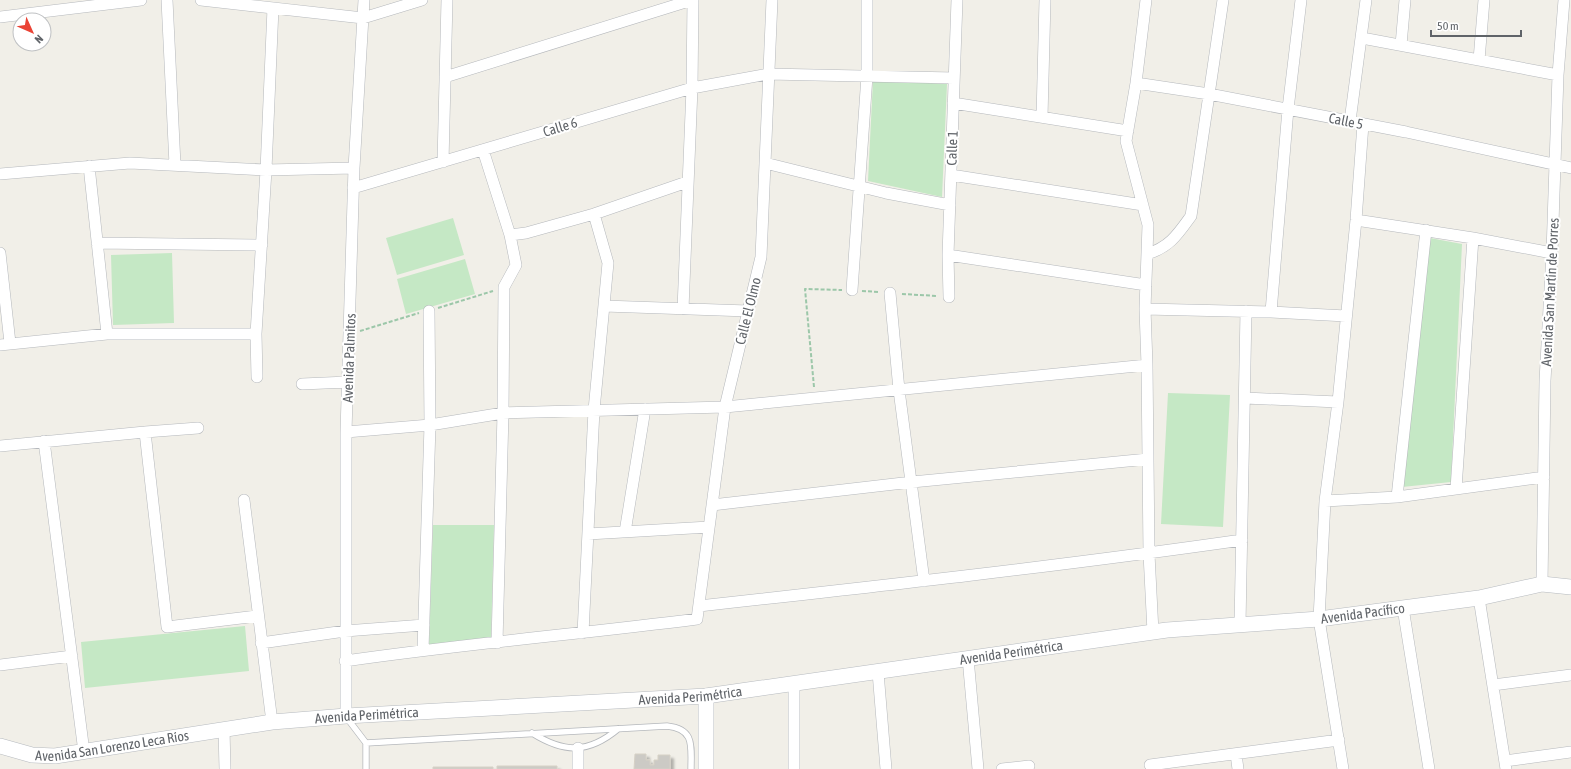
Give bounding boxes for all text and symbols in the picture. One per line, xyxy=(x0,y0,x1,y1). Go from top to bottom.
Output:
north arrow xyxy=(12,12,52,52)
scale bar xyxy=(1431,12,1521,38)
text: 50 m xyxy=(1437,19,1459,33)
text: N xyxy=(33,33,46,46)
street label: Calle 5 xyxy=(1327,110,1365,132)
street label: Calle 6 xyxy=(541,114,579,140)
street label: Calle 1 xyxy=(943,130,961,166)
street label: Avenida San Martín de Porres xyxy=(1538,217,1562,367)
street label: Calle El Olmo xyxy=(732,276,764,346)
street label: Avenida Palmitos xyxy=(339,313,359,403)
street label: Avenida Pacífico xyxy=(1320,600,1406,627)
street label: Avenida Perimétrica xyxy=(959,637,1064,668)
street label: Avenida Perimétrica xyxy=(638,683,743,708)
street label: Avenida Perimétrica xyxy=(314,704,419,726)
street label: Avenida San Lorenzo Leca Ríos xyxy=(35,727,190,764)

